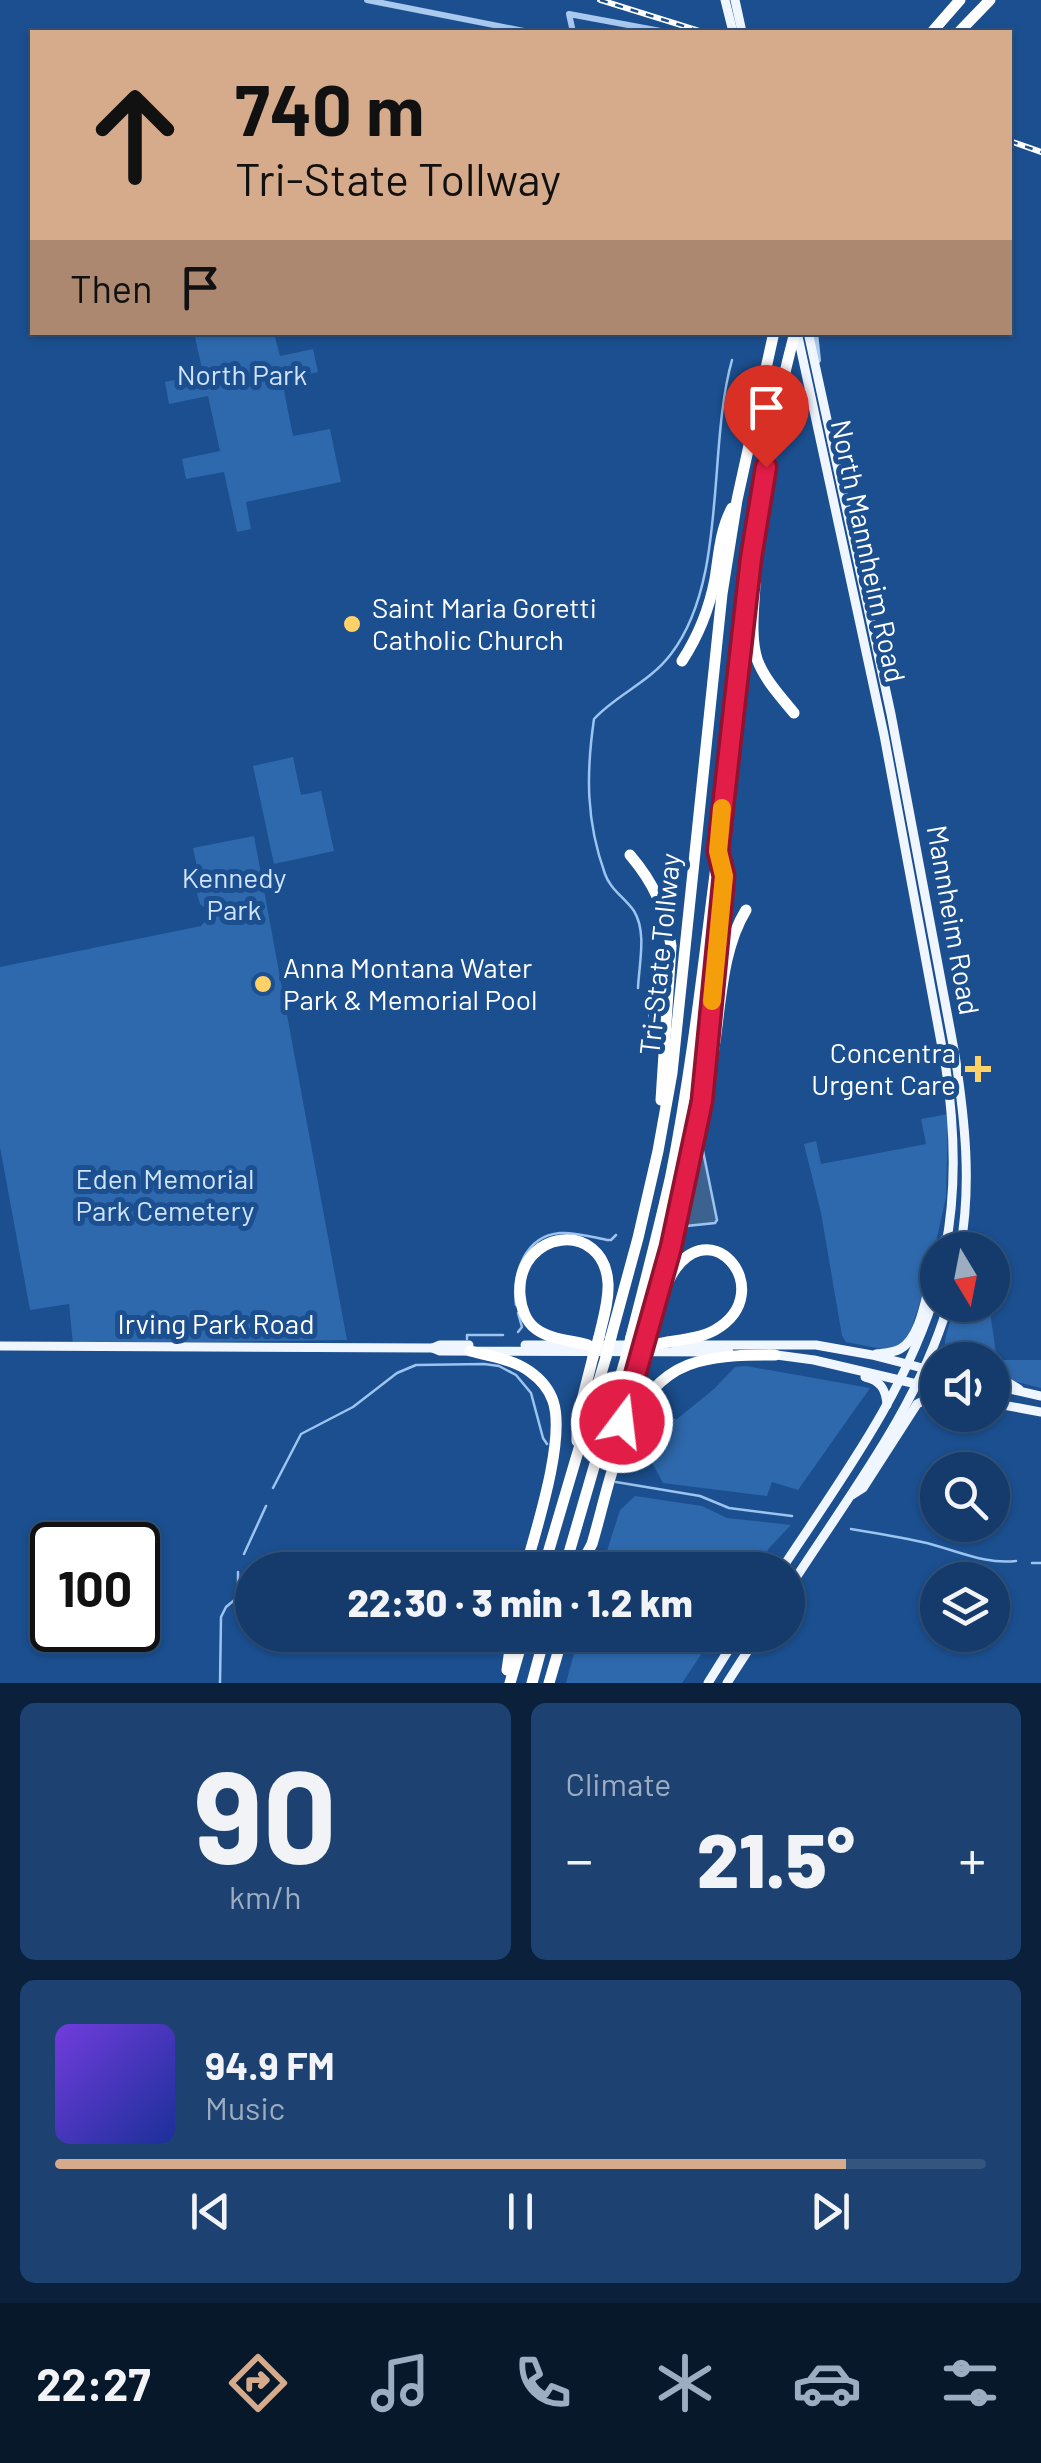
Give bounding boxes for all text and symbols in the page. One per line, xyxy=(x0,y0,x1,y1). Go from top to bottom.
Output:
text: 740 m xyxy=(235,66,424,150)
icon: ahead xyxy=(70,70,200,200)
text: Tri-State Tollway xyxy=(235,151,561,205)
icon: arrive xyxy=(173,260,228,315)
text: Then xyxy=(70,265,153,311)
park label: North Park xyxy=(177,357,307,391)
pin xyxy=(724,365,809,468)
icon: arrive xyxy=(739,380,794,435)
street label: North Mannheim Road xyxy=(825,416,913,685)
place label: Saint Maria Goretti Catholic Church xyxy=(372,590,597,656)
marker: Saint Maria Goretti Catholic Church xyxy=(341,613,363,635)
street label: Mannheim Road xyxy=(921,822,987,1017)
street label: Tri-State Tollway xyxy=(631,851,687,1057)
park label: Kennedy Park xyxy=(182,860,286,926)
place label: Anna Montana Water Park & Memorial Pool xyxy=(283,950,538,1016)
marker: Anna Montana Water Park & Memorial Pool xyxy=(252,973,274,995)
place label: Concentra Urgent Care xyxy=(811,1035,956,1101)
marker: Concentra Urgent Care xyxy=(965,1056,991,1082)
park label: Eden Memorial Park Cemetery xyxy=(75,1161,255,1227)
north arrow xyxy=(920,1232,1010,1322)
map controls xyxy=(920,1232,1010,1652)
street label: Irving Park Road xyxy=(118,1306,314,1340)
button: sound xyxy=(920,1342,1010,1432)
position arrow xyxy=(570,1370,674,1474)
button: search xyxy=(920,1452,1010,1542)
speed limit sign: 100 xyxy=(30,1522,160,1652)
button: layers xyxy=(920,1562,1010,1652)
text: 22:30 · 3 min · 1.2 km xyxy=(347,1579,693,1625)
text: 90 xyxy=(194,1734,337,1890)
text: Climate xyxy=(566,1764,671,1802)
text: 21.5° xyxy=(697,1813,855,1903)
text: − xyxy=(566,1825,593,1891)
text: + xyxy=(958,1825,986,1891)
text: km/h xyxy=(229,1877,301,1915)
text: 94.9 FM xyxy=(205,2042,335,2088)
text: Music xyxy=(205,2088,285,2126)
icon: previous xyxy=(183,2184,238,2239)
icon: pause xyxy=(493,2184,548,2239)
icon: next xyxy=(803,2184,858,2239)
icon: directions xyxy=(223,2348,293,2418)
icon: music xyxy=(365,2348,435,2418)
icon: phone xyxy=(508,2348,578,2418)
icon: climate xyxy=(650,2348,720,2418)
icon: car xyxy=(792,2348,862,2418)
icon: filters xyxy=(935,2348,1005,2418)
text: 22:27 xyxy=(36,2356,151,2410)

